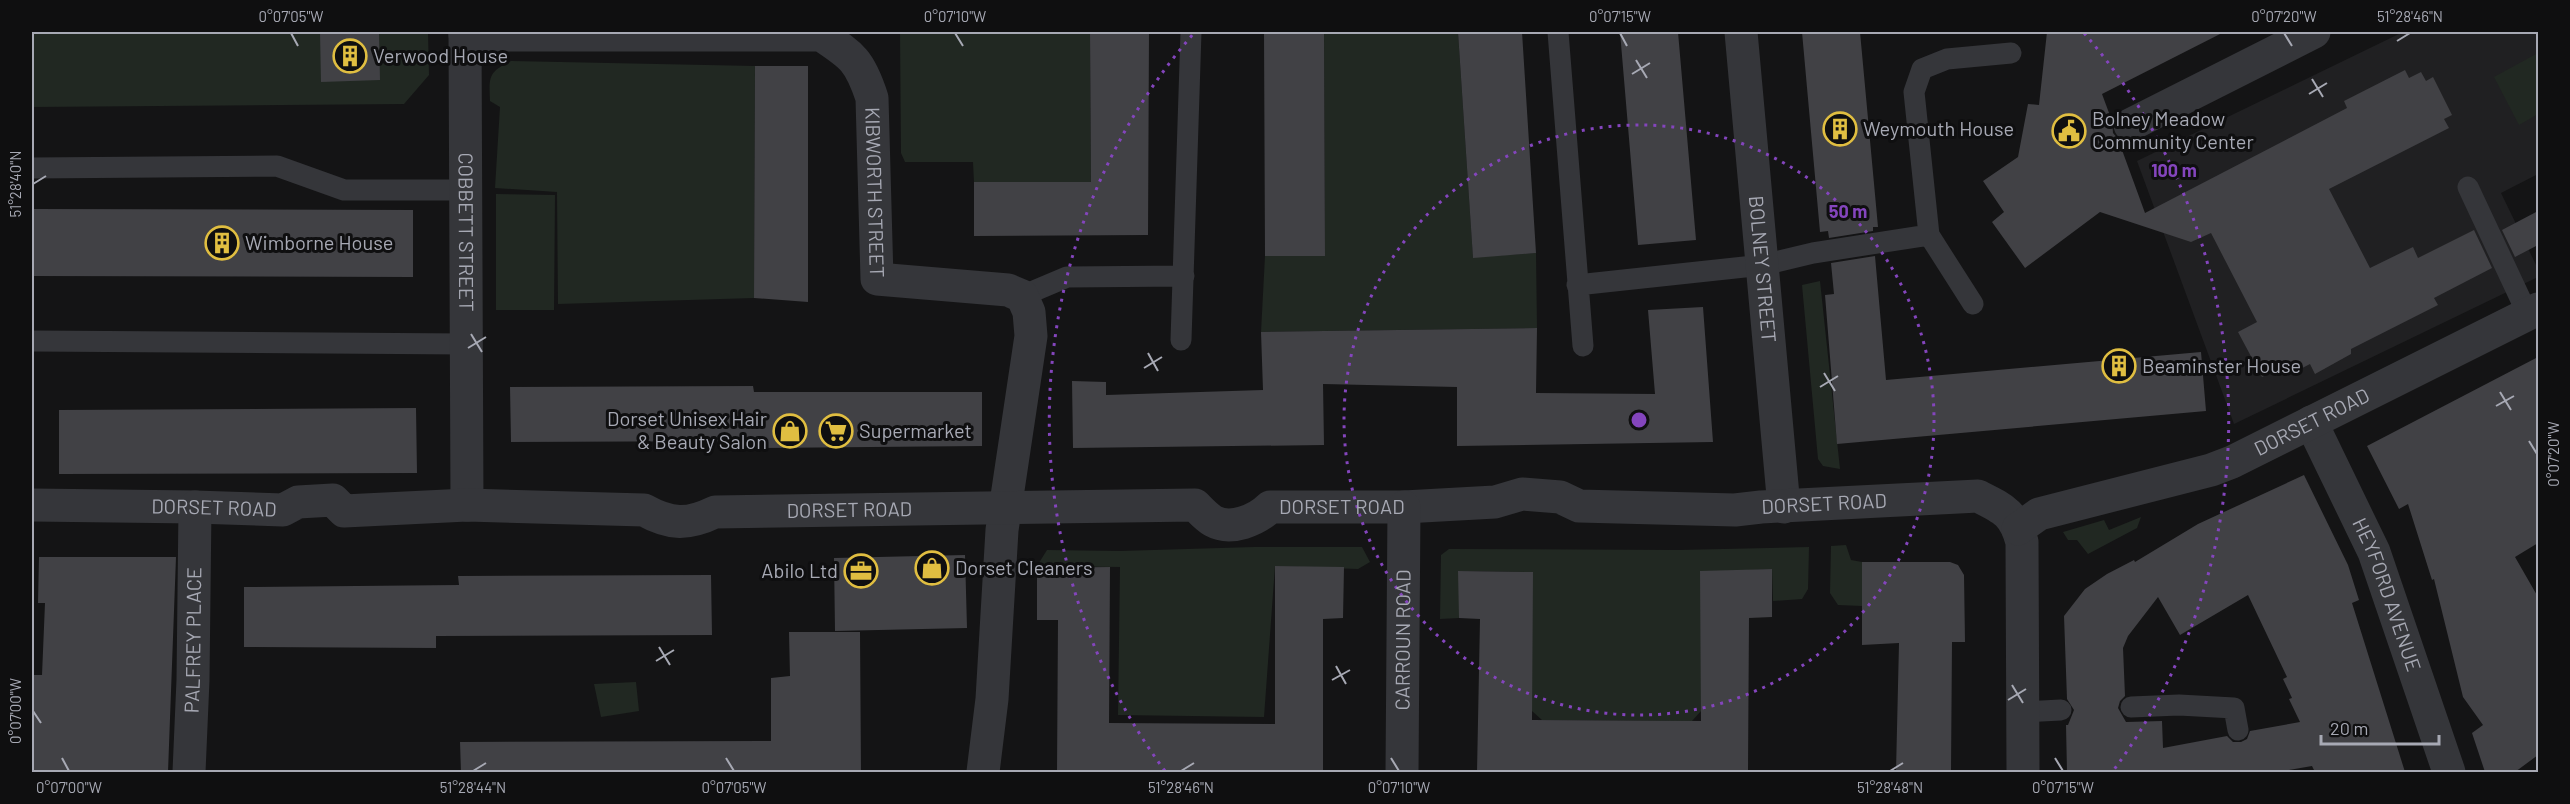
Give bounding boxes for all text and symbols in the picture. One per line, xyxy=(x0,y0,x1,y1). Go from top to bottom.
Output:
text: 0°07'05"W xyxy=(258,7,324,25)
text: 0°07'10"W xyxy=(924,7,986,25)
text: 0°07'15"W xyxy=(1589,7,1651,25)
text: 0°07'20"W xyxy=(2251,7,2317,25)
text: 51°28'46"N xyxy=(2377,7,2443,25)
building icon: Verwood House xyxy=(332,38,368,74)
place label: Verwood House xyxy=(373,43,508,67)
place label: Bolney Meadow Community Center xyxy=(2092,106,2254,153)
street label: KIBWORTH STREET xyxy=(861,107,890,278)
building icon: Weymouth House xyxy=(1822,111,1858,147)
public building icon: Bolney Meadow Community Center xyxy=(2051,113,2087,149)
place label: Weymouth House xyxy=(1863,116,2014,140)
text: 51°28'40"N xyxy=(6,151,24,217)
street label: COBBETT STREET xyxy=(455,152,479,312)
text: 100 m xyxy=(2151,159,2197,181)
street label: BOLNEY STREET xyxy=(1745,194,1782,343)
text: 50 m xyxy=(1829,200,1867,222)
building icon: Wimborne House xyxy=(204,225,240,261)
place label: Wimborne House xyxy=(245,230,393,254)
building icon: Beaminster House xyxy=(2101,348,2137,384)
place label: Beaminster House xyxy=(2142,353,2301,377)
street label: DORSET ROAD xyxy=(2250,382,2373,460)
place label: Dorset Unisex Hair & Beauty Salon xyxy=(607,406,767,453)
centre of rings xyxy=(1629,410,1649,430)
shop icon: Dorset Unisex Hair & Beauty Salon xyxy=(772,413,808,449)
supermarket icon: Supermarket xyxy=(818,413,854,449)
place label: Supermarket xyxy=(859,418,972,442)
text: 0°07'20"W xyxy=(2544,421,2562,487)
street label: DORSET ROAD xyxy=(1761,488,1887,518)
street label: DORSET ROAD xyxy=(151,493,277,521)
street label: DORSET ROAD xyxy=(1279,494,1405,518)
street label: DORSET ROAD xyxy=(786,496,912,522)
street label: HEYFORD AVENUE xyxy=(2348,514,2427,674)
shop icon: Dorset Cleaners xyxy=(914,550,950,586)
office icon: Abilo Ltd xyxy=(843,553,879,589)
place label: Dorset Cleaners xyxy=(955,555,1093,579)
place label: Abilo Ltd xyxy=(761,558,838,582)
street label: PALFREY PLACE xyxy=(179,567,205,714)
street label: CARROUN ROAD xyxy=(1389,569,1415,711)
text: 0°07'00"W xyxy=(6,678,24,744)
scale bar xyxy=(2321,708,2440,746)
text: 20 m xyxy=(2330,717,2368,739)
text: 0°07'00"W xyxy=(36,778,102,796)
text: 51°28'44"N xyxy=(440,778,506,796)
text: 0°07'05"W xyxy=(701,778,767,796)
text: 51°28'46"N xyxy=(1148,778,1214,796)
text: 0°07'10"W xyxy=(1368,778,1430,796)
text: 51°28'48"N xyxy=(1857,778,1923,796)
text: 0°07'15"W xyxy=(2032,778,2094,796)

